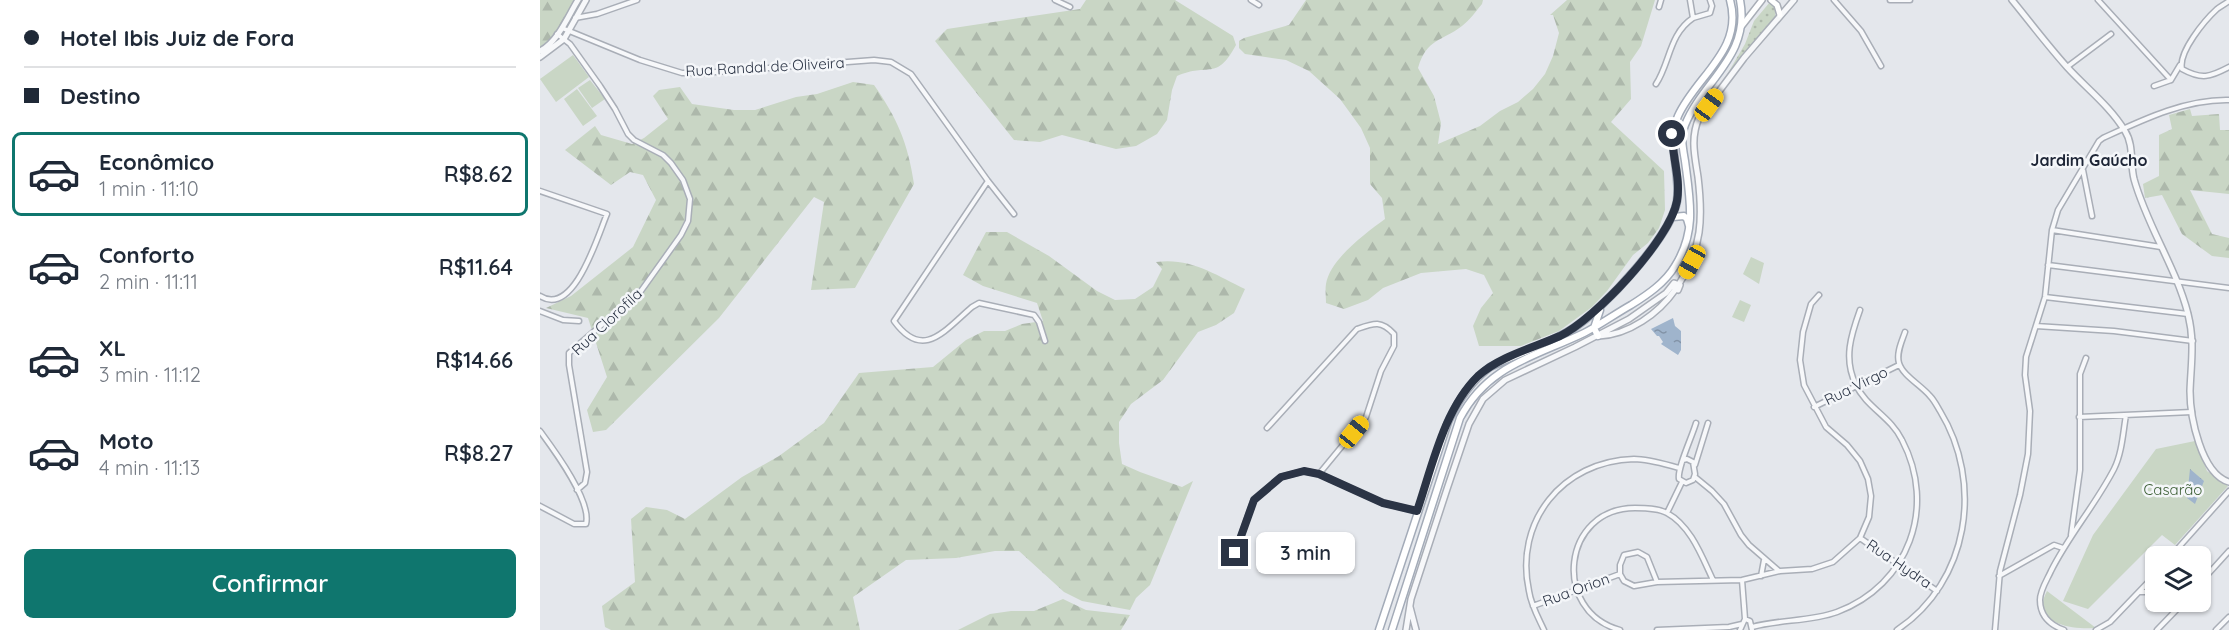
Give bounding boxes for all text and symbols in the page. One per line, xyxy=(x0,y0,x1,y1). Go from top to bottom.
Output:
text: Hotel Ibis Juiz de Fora xyxy=(60,24,294,52)
street label: Rua Randal de Oliveira xyxy=(685,53,845,80)
text: Destino xyxy=(60,82,141,110)
car xyxy=(1691,85,1727,125)
route start xyxy=(1658,120,1685,147)
icon: car xyxy=(27,147,81,201)
text: Econômico xyxy=(99,148,214,176)
district label: Jardim Gaúcho xyxy=(2031,150,2147,170)
text: R$8.62 xyxy=(444,160,513,188)
text: 1 min · 11:10 xyxy=(99,176,199,201)
icon: car xyxy=(27,240,81,294)
text: Conforto xyxy=(99,241,194,269)
car xyxy=(1675,242,1709,282)
text: R$11.64 xyxy=(439,253,513,281)
text: 2 min · 11:11 xyxy=(99,269,198,294)
street label: Rua Clorofila xyxy=(567,284,646,359)
icon: car xyxy=(27,333,81,387)
text: XL xyxy=(99,334,126,362)
text: R$14.66 xyxy=(435,346,513,374)
text: 3 min · 11:12 xyxy=(99,362,201,387)
street label: Rua Virgo xyxy=(1821,362,1891,409)
car xyxy=(1336,412,1372,452)
icon: car xyxy=(27,426,81,480)
text: Moto xyxy=(99,427,153,455)
text: R$8.27 xyxy=(444,439,513,467)
text: 4 min · 11:13 xyxy=(99,455,200,480)
park label: Casarão xyxy=(2144,480,2202,499)
callout: 3 min xyxy=(1256,532,1355,574)
street label: Rua Hydra xyxy=(1863,535,1936,592)
route end xyxy=(1221,539,1248,566)
text: 3 min xyxy=(1280,540,1331,565)
map controls xyxy=(2145,546,2211,612)
button: layers xyxy=(2145,546,2211,612)
button: Confirmar xyxy=(24,549,516,618)
street label: Rua Orion xyxy=(1540,569,1612,610)

